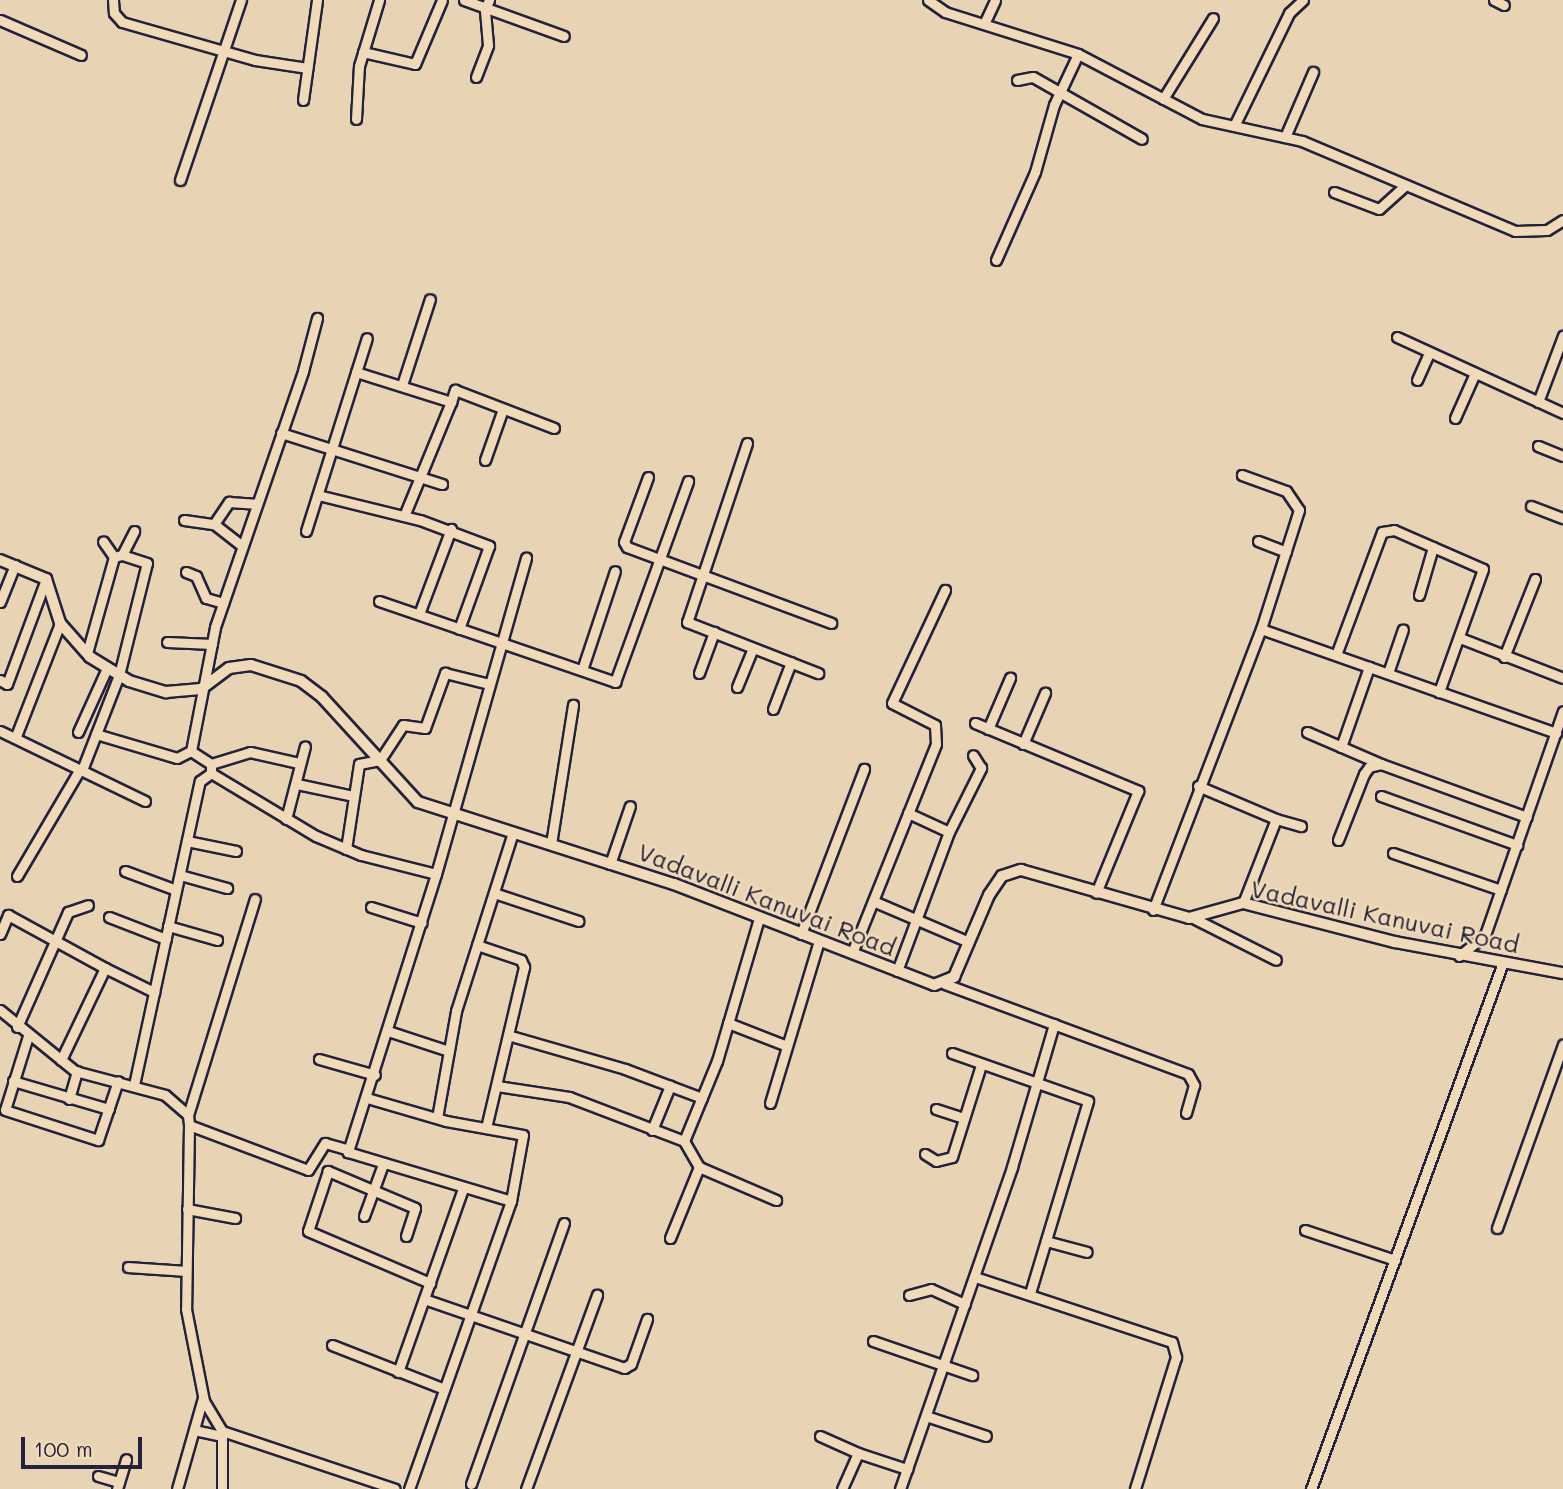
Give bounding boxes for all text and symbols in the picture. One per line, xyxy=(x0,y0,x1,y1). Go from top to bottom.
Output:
street label: Vadavalli Kanuvai Road xyxy=(634,837,900,961)
street label: Vadavalli Kanuvai Road xyxy=(1248,873,1522,959)
scale bar xyxy=(24,1422,145,1466)
text: 100 m xyxy=(34,1435,93,1462)

